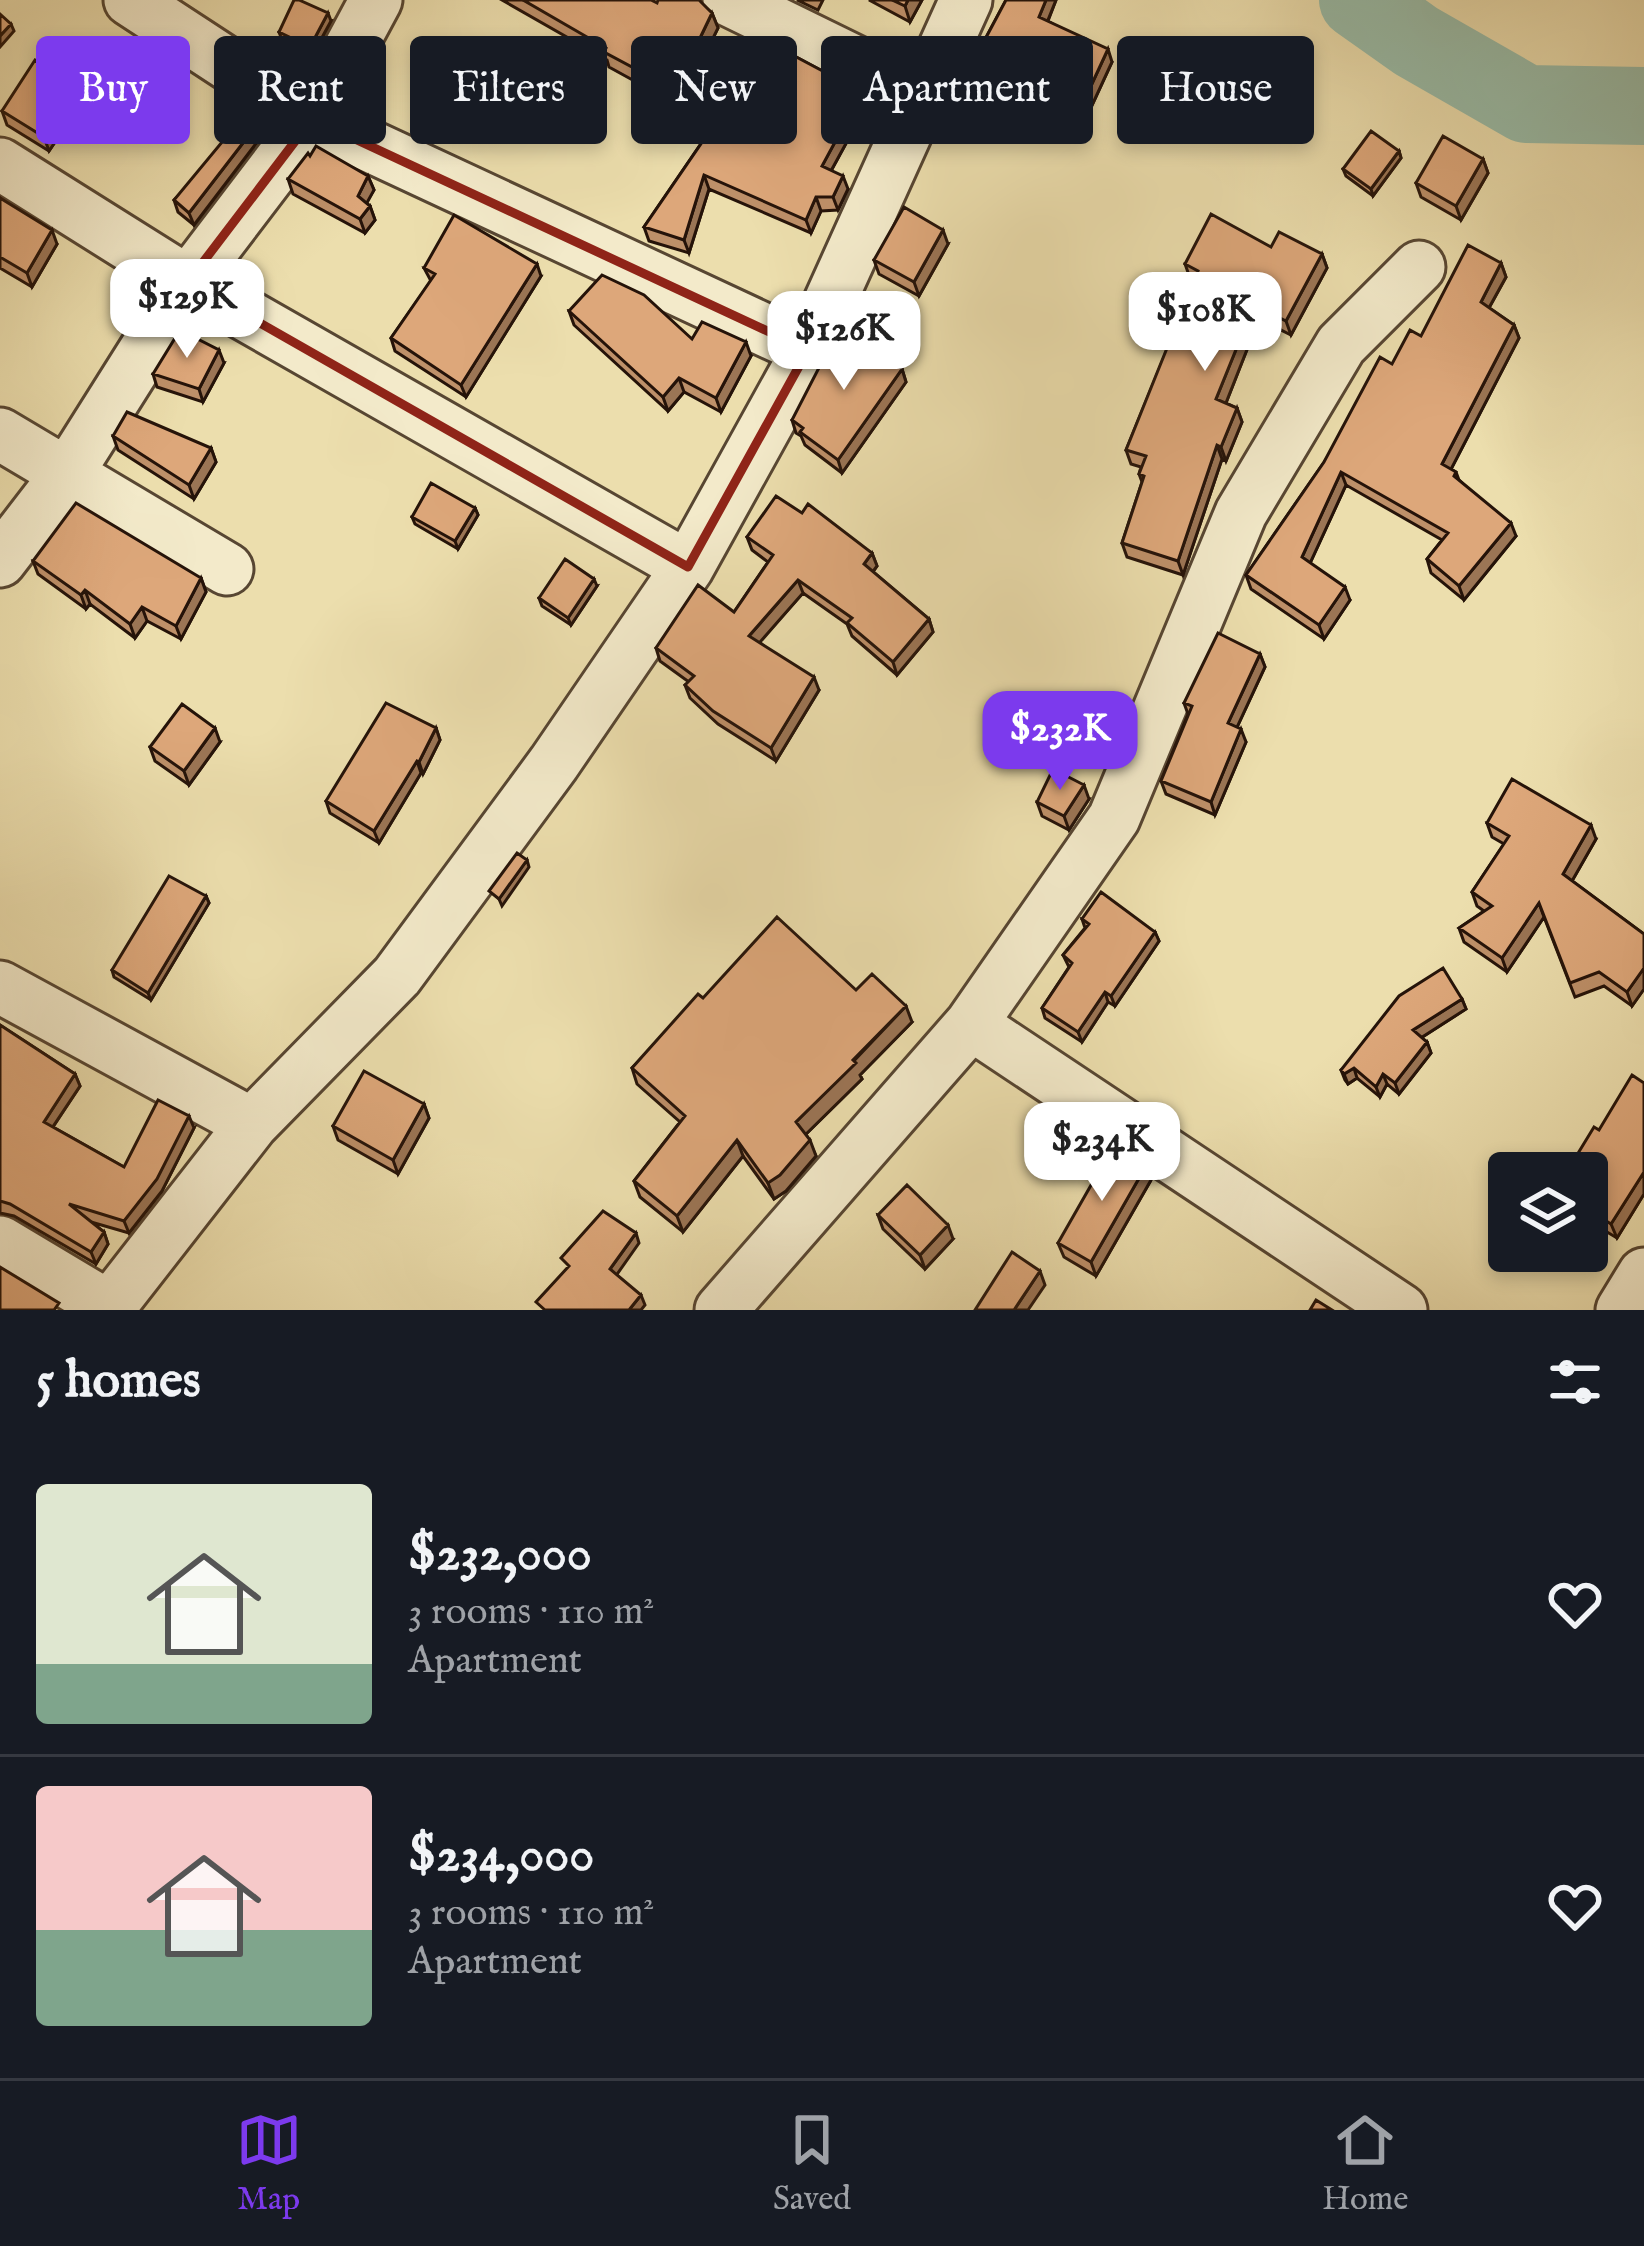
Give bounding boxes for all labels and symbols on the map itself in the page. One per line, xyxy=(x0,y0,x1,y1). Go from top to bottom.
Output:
pin: $129K xyxy=(103,259,271,361)
pin: $108K xyxy=(1121,272,1289,374)
pin: $126K xyxy=(760,291,928,393)
pin: $232K xyxy=(976,691,1144,793)
pin: $234K xyxy=(1018,1102,1186,1204)

